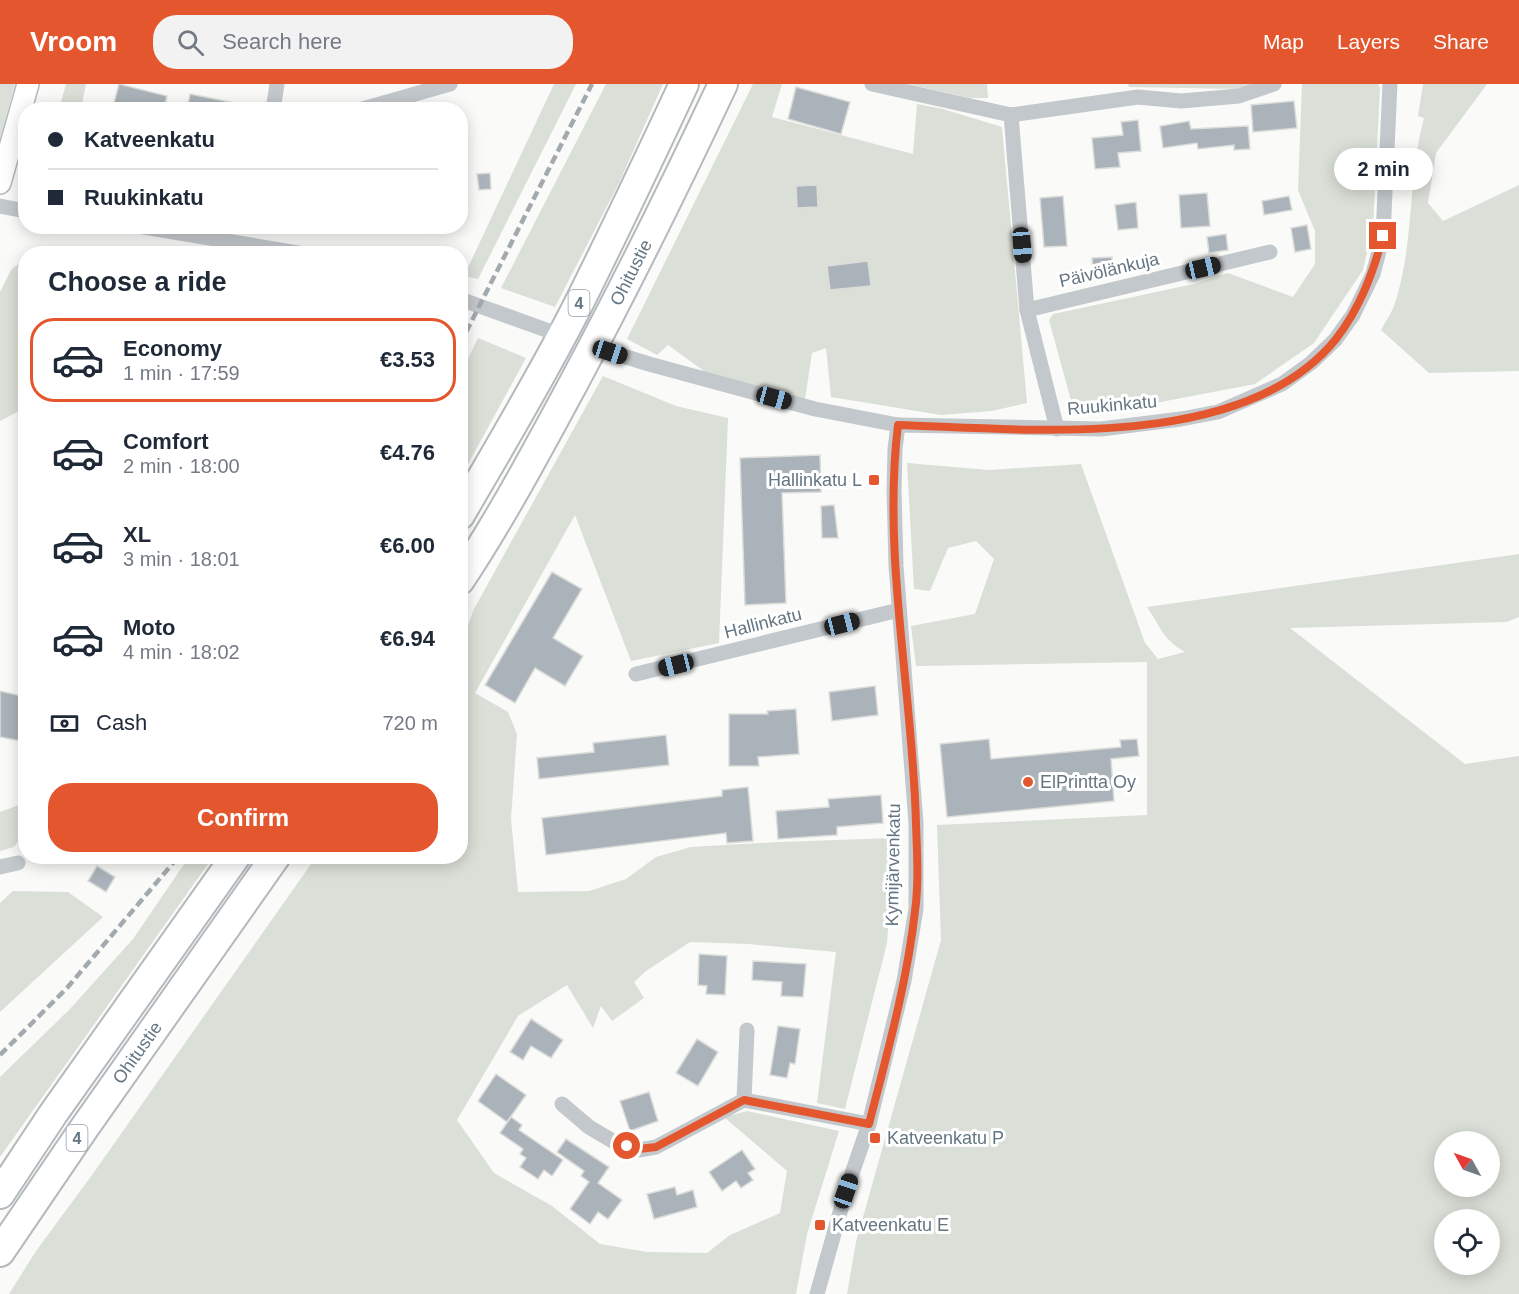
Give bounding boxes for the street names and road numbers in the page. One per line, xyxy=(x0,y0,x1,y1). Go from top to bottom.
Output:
street label: Ohitustie xyxy=(606,236,656,309)
street label: Päivölänkuja xyxy=(1057,249,1162,291)
road number: 4 xyxy=(568,290,590,316)
street label: Ruukinkatu xyxy=(1066,391,1158,419)
street label: Hallinkatu xyxy=(722,604,804,642)
street label: Kymijärvenkatu xyxy=(882,803,904,927)
street label: Ohitustie xyxy=(109,1018,166,1088)
road number: 4 xyxy=(66,1125,88,1151)

